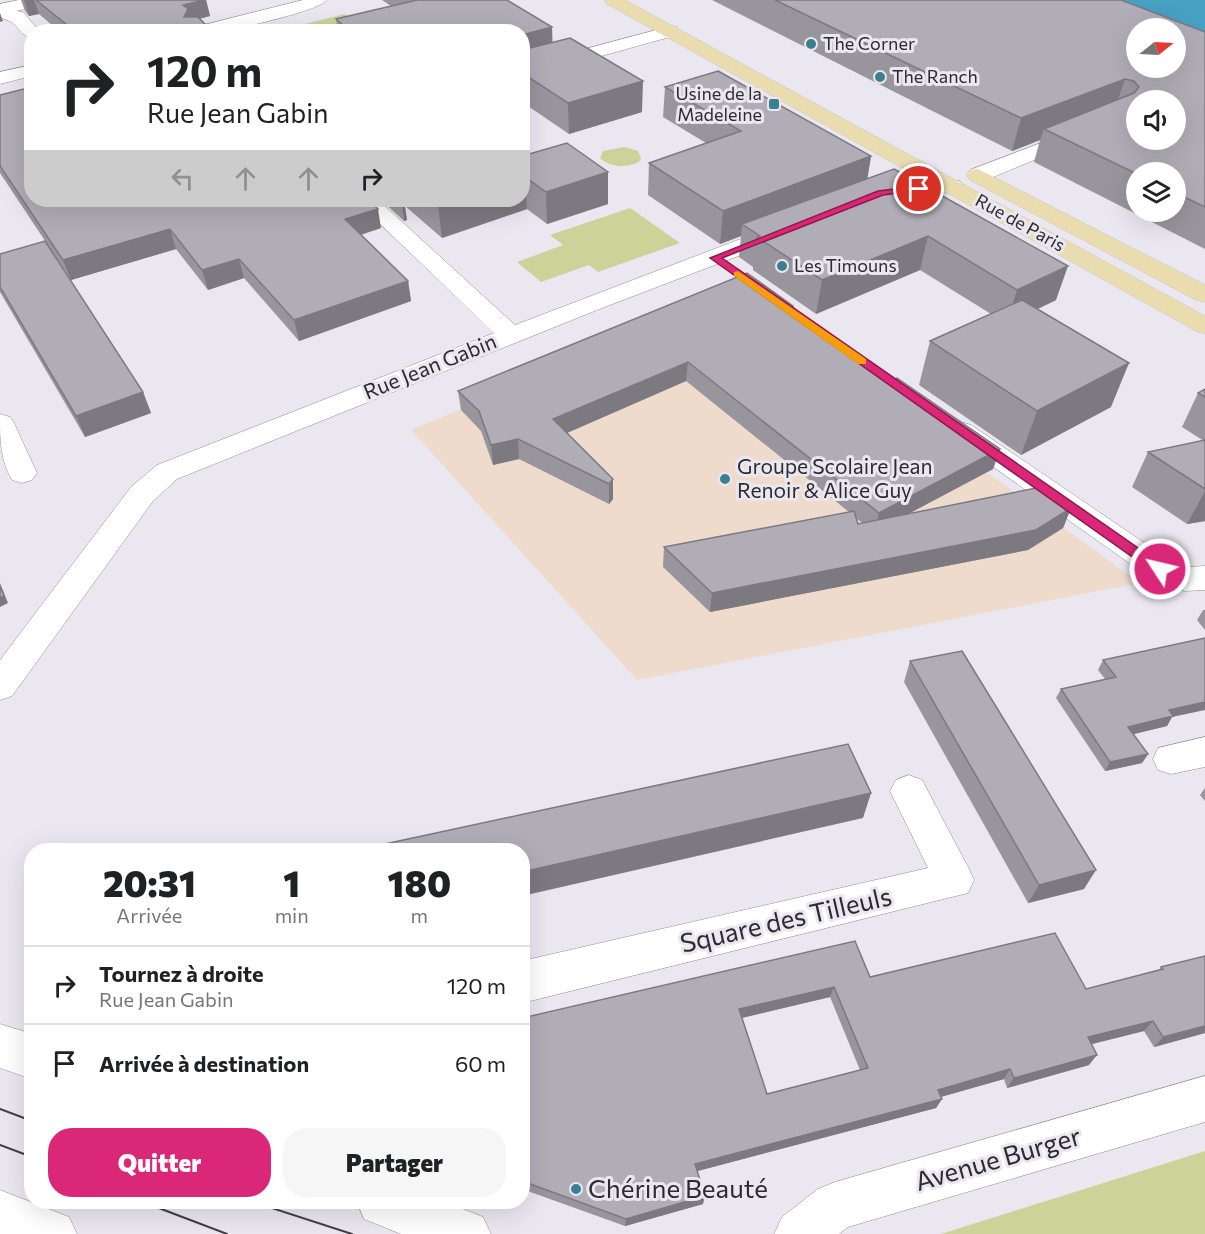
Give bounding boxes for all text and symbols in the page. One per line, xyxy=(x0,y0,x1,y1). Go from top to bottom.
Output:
north arrow xyxy=(1126,18,1186,78)
map controls xyxy=(1126,18,1186,222)
place label: The Corner xyxy=(823,32,915,54)
marker: The Corner xyxy=(804,37,818,51)
text: 120 m xyxy=(147,44,262,96)
icon: right xyxy=(48,48,126,126)
place label: The Ranch xyxy=(892,65,978,87)
marker: The Ranch xyxy=(873,70,887,84)
place label: Usine de la Madeleine xyxy=(675,82,762,125)
button: sound xyxy=(1126,90,1186,150)
text: Rue Jean Gabin xyxy=(147,96,329,129)
marker: Usine de la Madeleine xyxy=(767,97,781,111)
icon: left xyxy=(166,162,199,195)
icon: ahead xyxy=(229,162,262,195)
icon: ahead xyxy=(292,162,325,195)
icon: right xyxy=(355,162,388,195)
button: layers xyxy=(1126,162,1186,222)
pin xyxy=(893,163,944,214)
icon: arrive xyxy=(902,172,935,205)
street label: Rue de Paris xyxy=(972,189,1069,256)
place label: Les Timouns xyxy=(794,254,897,276)
marker: Les Timouns xyxy=(775,259,789,273)
street label: Rue Jean Gabin xyxy=(359,328,500,404)
place label: Groupe Scolaire Jean Renoir & Alice Guy xyxy=(737,453,933,502)
marker: Groupe Scolaire Jean Renoir & Alice Guy xyxy=(718,472,732,486)
position arrow xyxy=(1128,537,1192,601)
text: 20:31 xyxy=(103,860,196,904)
text: 1 xyxy=(283,860,300,904)
text: 180 xyxy=(388,860,451,904)
street label: Square des Tilleuls xyxy=(677,879,894,958)
text: Arrivée xyxy=(116,903,182,927)
text: min xyxy=(275,903,309,927)
text: m xyxy=(411,903,428,927)
text: Tournez à droite xyxy=(99,960,264,987)
icon: right xyxy=(48,969,81,1002)
text: 120 m xyxy=(447,972,506,999)
text: Rue Jean Gabin xyxy=(99,987,234,1011)
icon: arrive xyxy=(48,1047,81,1080)
text: Arrivée à destination xyxy=(99,1050,309,1077)
text: 60 m xyxy=(455,1050,506,1077)
street label: Avenue Burger xyxy=(911,1119,1084,1196)
button: Quitter xyxy=(48,1128,271,1197)
button: Partager xyxy=(283,1128,506,1197)
place label: Chérine Beauté xyxy=(588,1172,768,1203)
marker: Chérine Beauté xyxy=(569,1182,583,1196)

